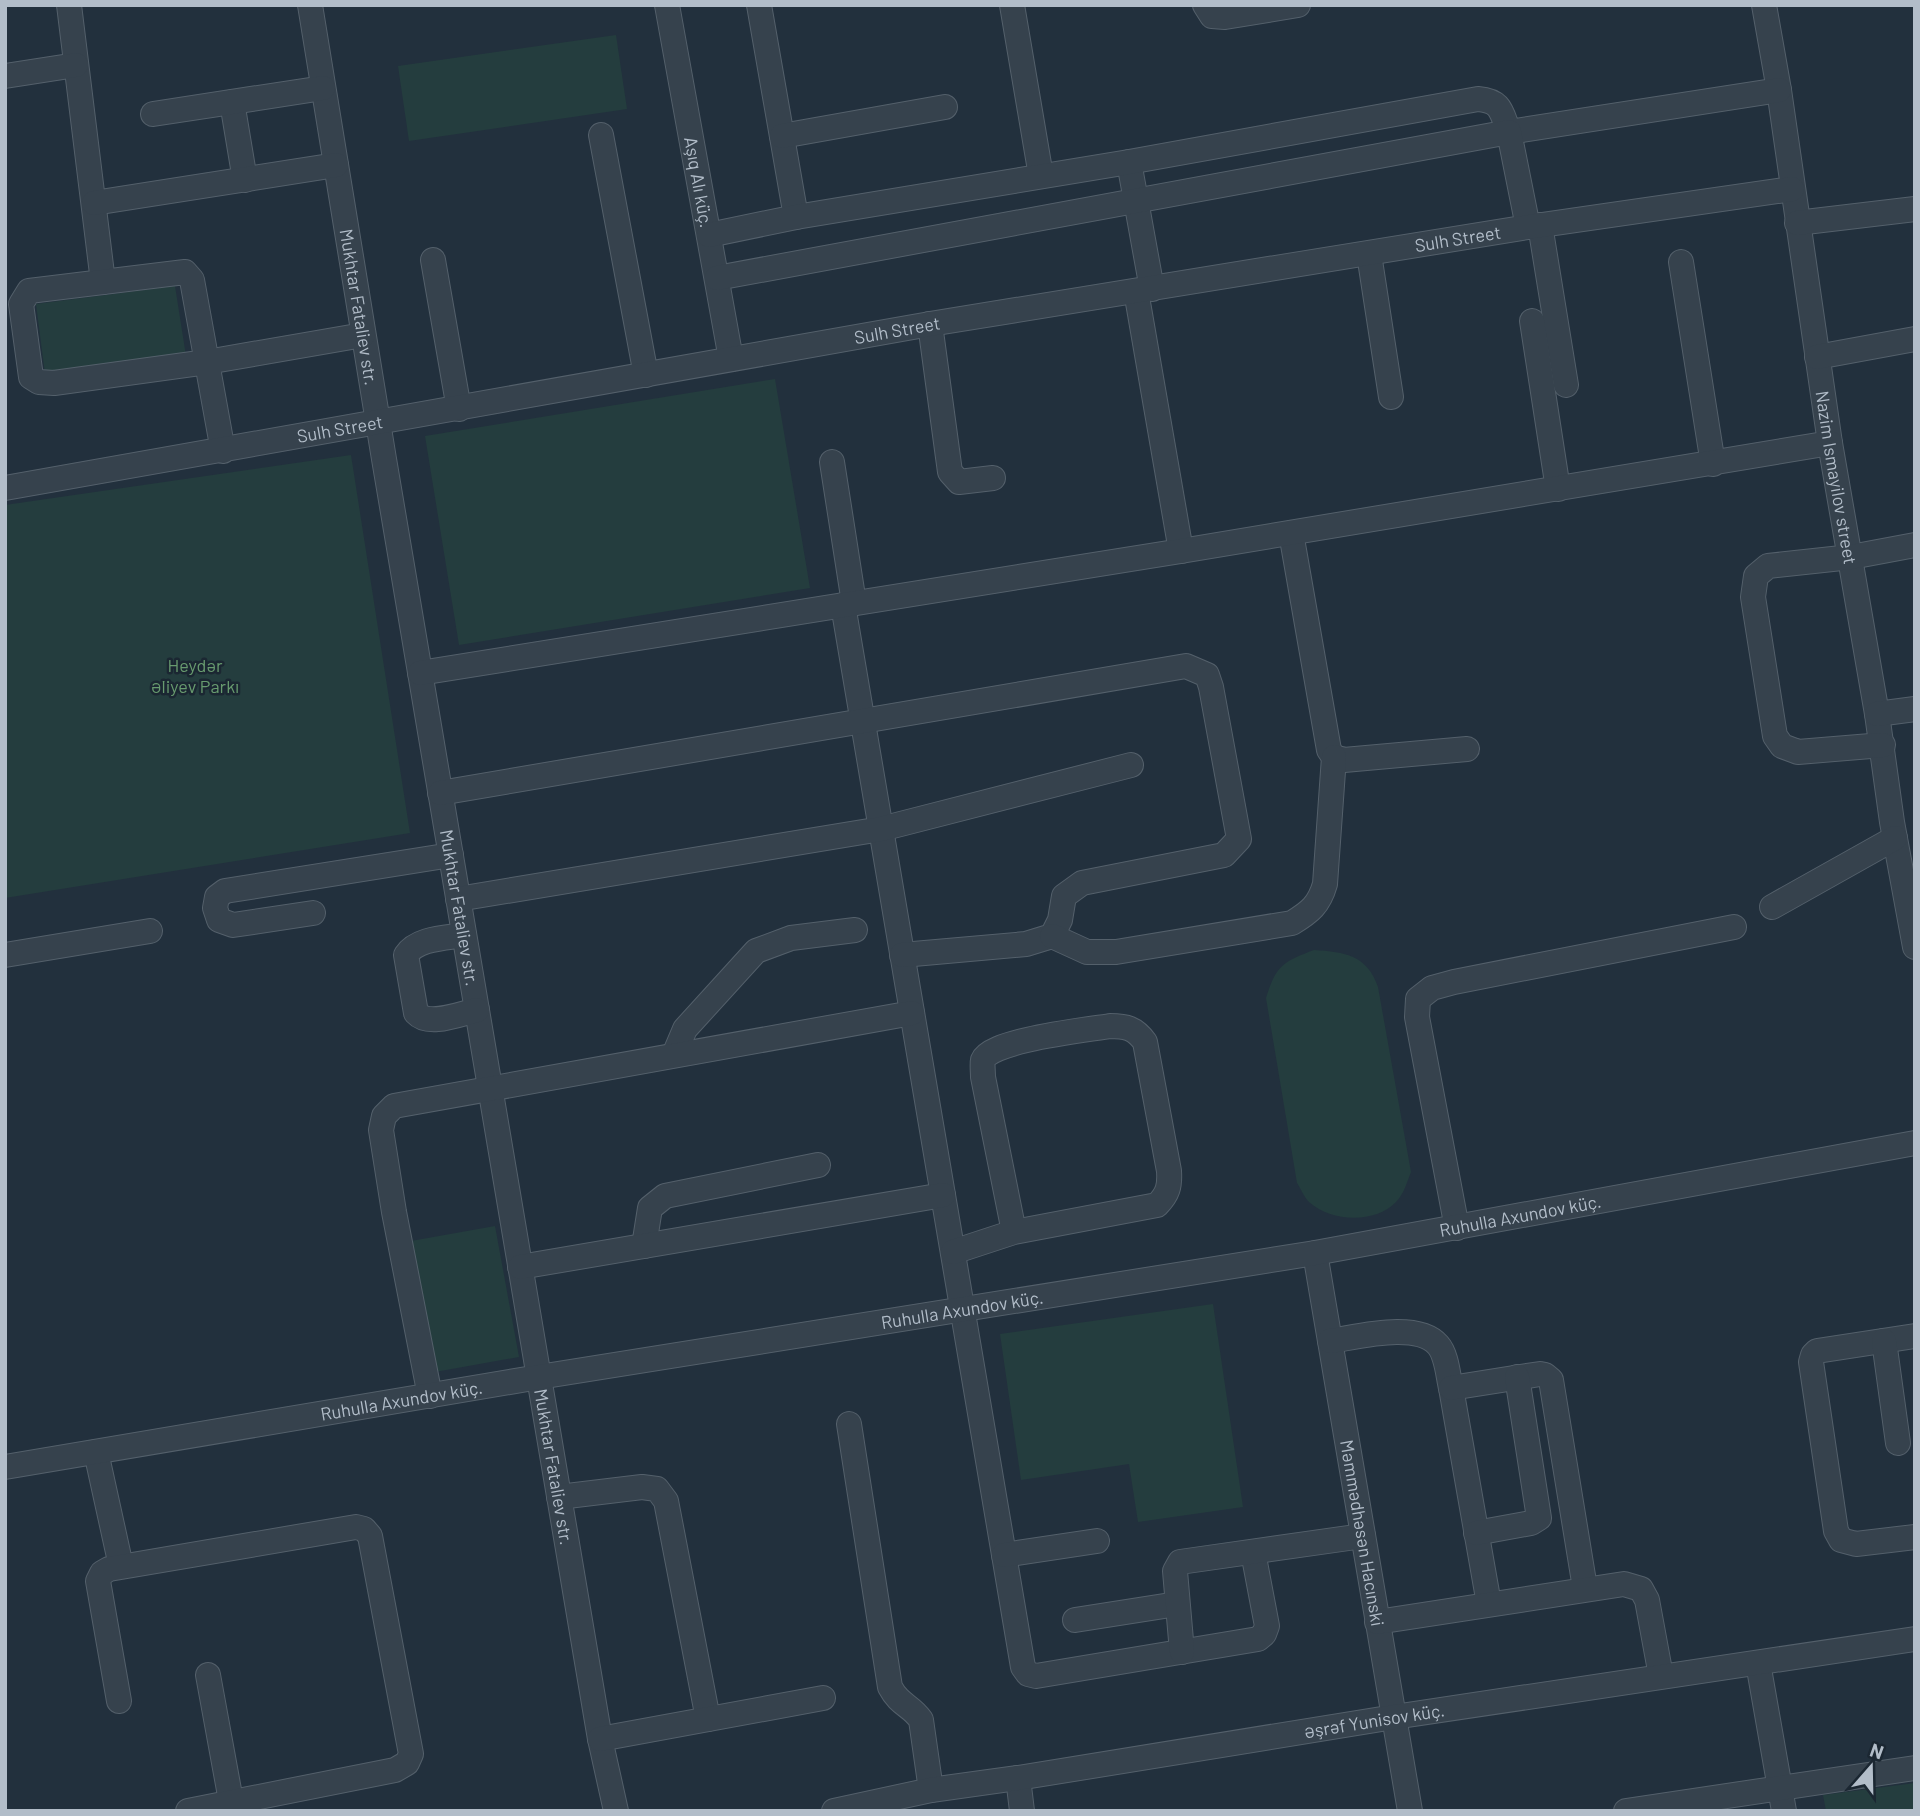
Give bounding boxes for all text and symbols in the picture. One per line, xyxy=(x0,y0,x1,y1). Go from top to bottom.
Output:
street label: Aşıq Alı küç. xyxy=(680,135,718,229)
street label: Sulh Street xyxy=(1413,221,1502,256)
street label: Mukhtar Fataliev str. xyxy=(336,227,383,387)
street label: Sulh Street xyxy=(852,312,942,348)
street label: Nazim Ismayilov street xyxy=(1812,389,1862,566)
street label: Sulh Street xyxy=(295,410,384,447)
park label: Heydər Əliyev Parkı xyxy=(151,654,239,697)
street label: Mukhtar Fataliev str. xyxy=(436,828,484,988)
street label: Ruhulla Axundov küç. xyxy=(1438,1190,1603,1241)
street label: Ruhulla Axundov küç. xyxy=(879,1286,1045,1333)
street label: Ruhulla Axundov küç. xyxy=(319,1376,484,1425)
street label: Mukhtar Fataliev str. xyxy=(530,1387,578,1547)
street label: Məmmədhəsən Hacınski xyxy=(1336,1438,1389,1628)
street label: Əşrəf Yunisov küç. xyxy=(1302,1699,1446,1742)
north arrow xyxy=(1836,1732,1906,1802)
text: N xyxy=(1867,1738,1887,1764)

